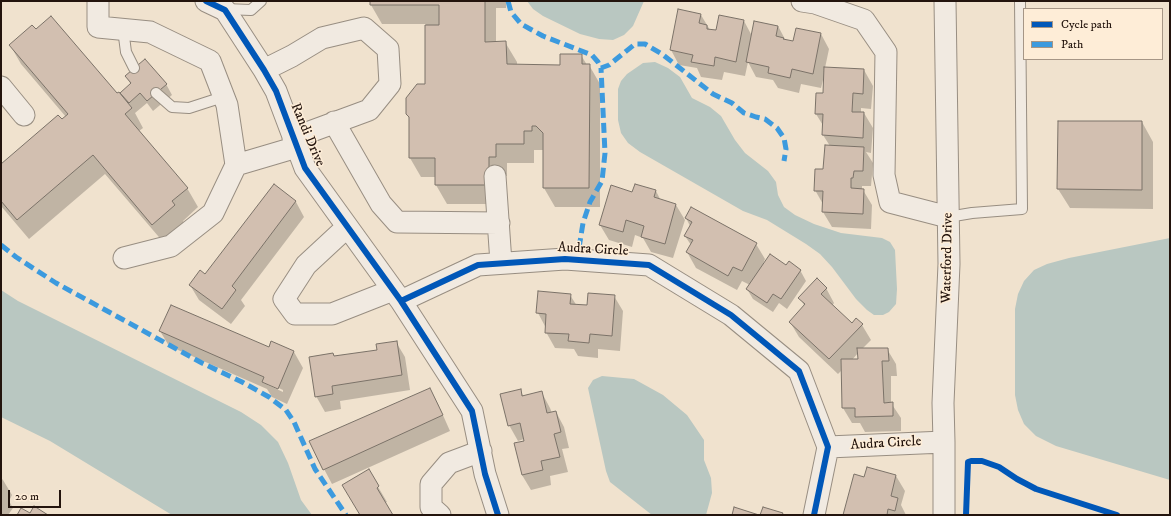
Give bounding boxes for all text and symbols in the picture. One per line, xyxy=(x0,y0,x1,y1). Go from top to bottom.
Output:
legend xyxy=(1023,8,1163,60)
text: Cycle path xyxy=(1061,17,1112,32)
text: Path xyxy=(1061,37,1083,52)
street label: Randi Drive xyxy=(286,101,328,169)
street label: Waterford Drive xyxy=(939,212,957,304)
street label: Audra Circle xyxy=(557,240,629,260)
street label: Audra Circle xyxy=(850,434,922,454)
scale bar xyxy=(10,482,63,508)
text: 20 m xyxy=(15,489,39,504)

